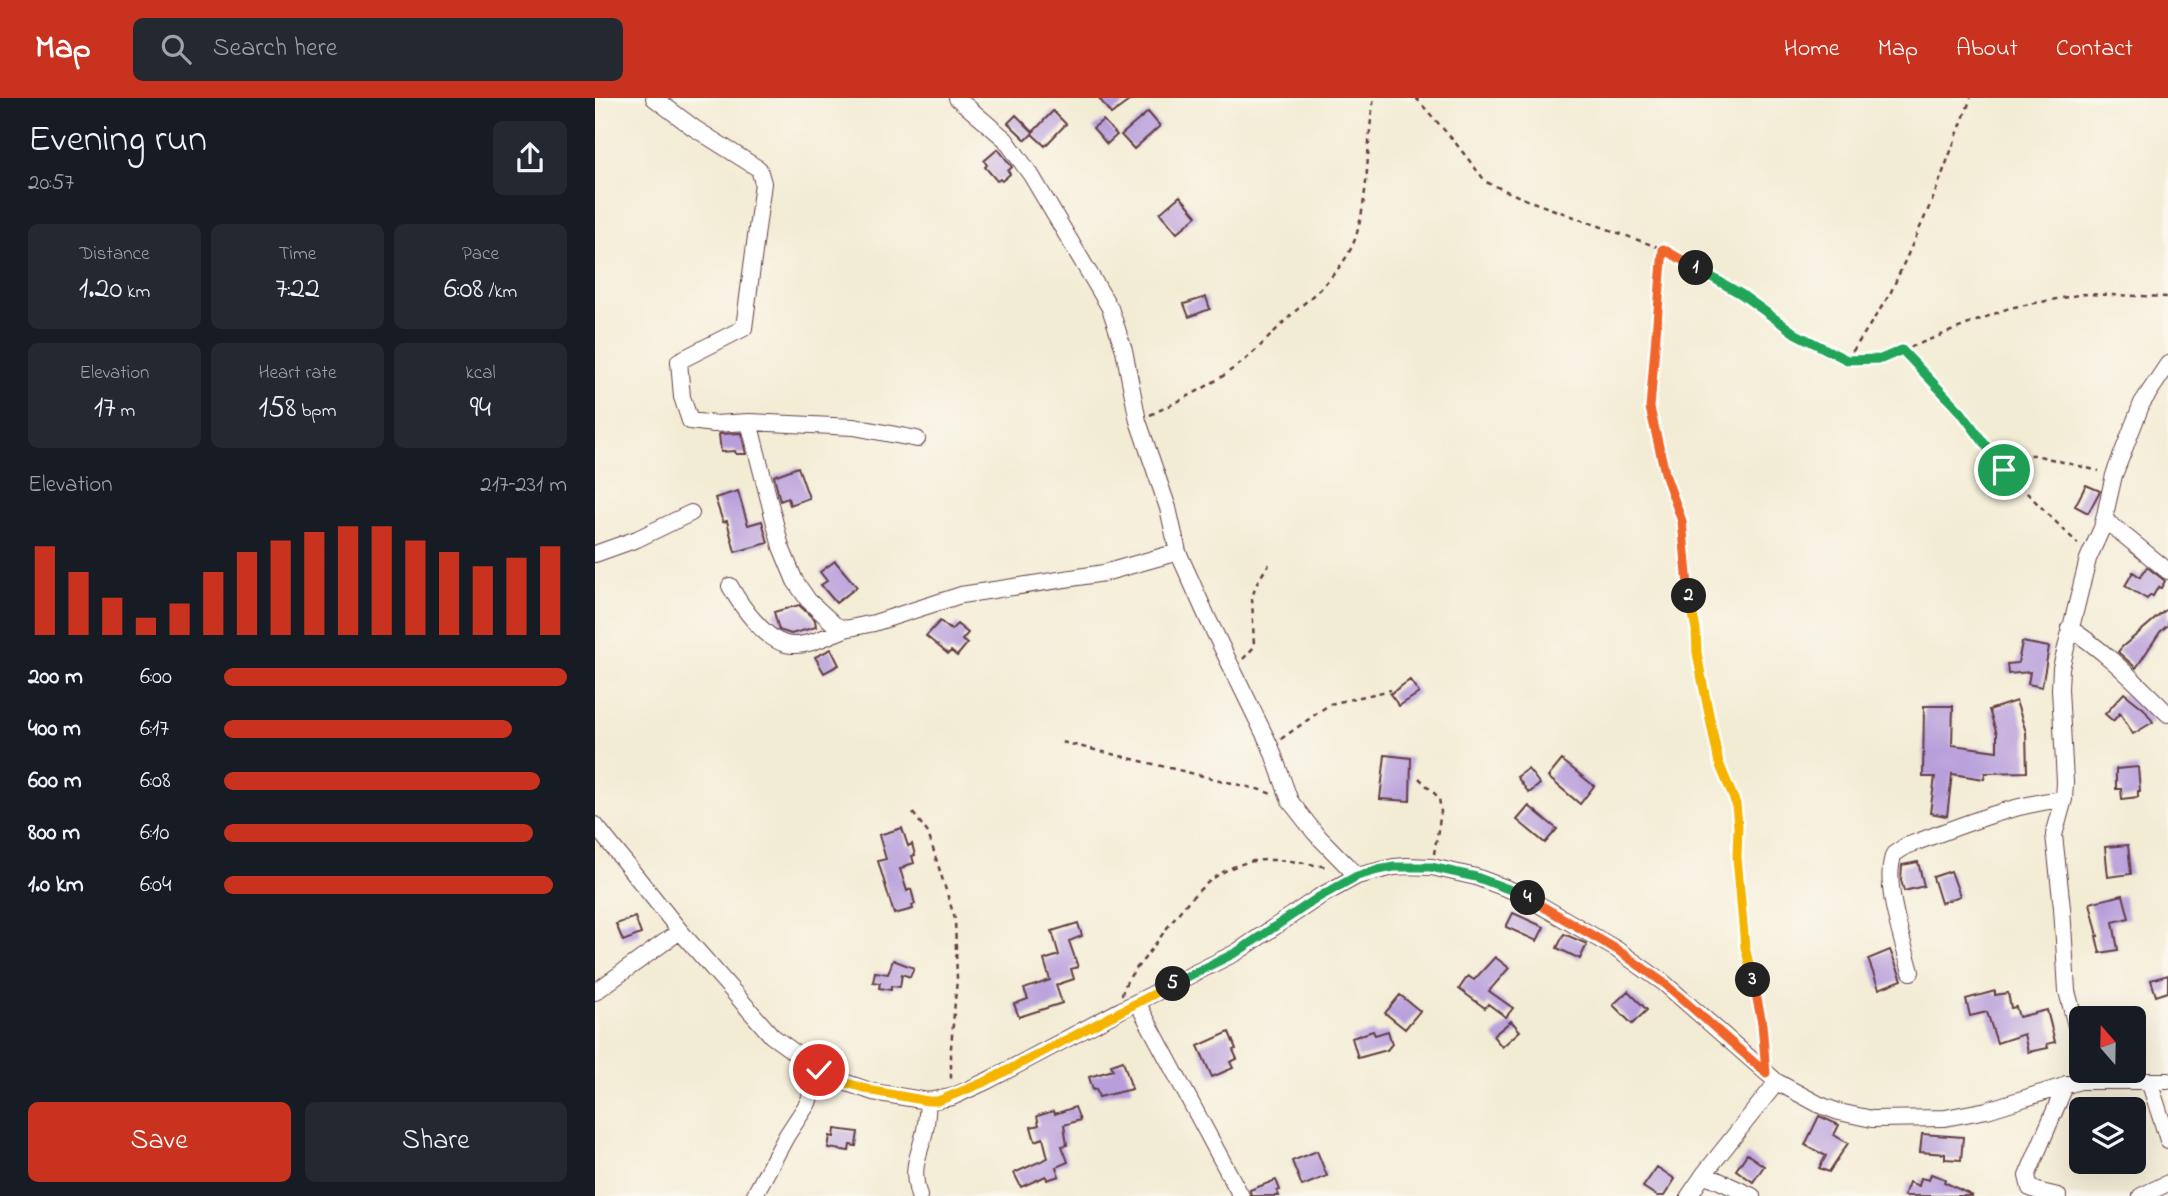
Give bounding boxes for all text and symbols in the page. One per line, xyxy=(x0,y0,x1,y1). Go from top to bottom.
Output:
search box xyxy=(133,18,623,81)
text: Map xyxy=(35,25,91,73)
icon: search xyxy=(157,30,195,68)
text: Search here xyxy=(213,30,337,68)
text: Home xyxy=(1784,32,1840,67)
text: Map xyxy=(1878,32,1918,67)
text: About xyxy=(1956,32,2018,67)
text: Contact xyxy=(2056,32,2133,67)
text: Evening run xyxy=(28,113,207,169)
button: share xyxy=(493,121,567,195)
text: 20:57 xyxy=(28,167,74,200)
text: Distance xyxy=(80,241,150,268)
text: Time xyxy=(279,241,316,268)
text: Pace xyxy=(462,241,499,268)
pin: 1 xyxy=(1679,250,1713,286)
text: 1 xyxy=(1692,254,1699,281)
text: 1.20 xyxy=(79,268,122,312)
text: 7:22 xyxy=(275,268,320,312)
text: 6:08 xyxy=(444,268,484,312)
text: km xyxy=(122,279,150,306)
text: /km xyxy=(484,279,517,306)
text: Elevation xyxy=(80,360,149,387)
text: Heart rate xyxy=(259,360,336,387)
text: kcal xyxy=(465,360,496,387)
text: 17 xyxy=(94,387,116,431)
text: 158 xyxy=(259,387,297,431)
text: 94 xyxy=(470,387,491,431)
text: m xyxy=(116,398,135,425)
text: bpm xyxy=(297,398,336,425)
pin xyxy=(1974,440,2034,500)
icon: arrive xyxy=(1985,451,2023,489)
text: Elevation xyxy=(28,469,113,502)
text: 217–231 m xyxy=(480,469,567,502)
pin: 2 xyxy=(1671,578,1707,614)
text: 2 xyxy=(1684,582,1693,609)
text: 200 m xyxy=(28,661,83,694)
text: 6:00 xyxy=(140,661,172,694)
text: 400 m xyxy=(28,713,81,746)
text: 6:17 xyxy=(140,713,169,746)
text: 600 m xyxy=(28,765,82,798)
text: 6:08 xyxy=(140,765,171,798)
text: 800 m xyxy=(28,817,80,850)
text: 6:10 xyxy=(140,817,169,850)
text: 1.0 km xyxy=(28,869,84,902)
text: 6:04 xyxy=(140,869,172,902)
pin: 4 xyxy=(1511,880,1545,916)
text: 4 xyxy=(1524,884,1531,911)
pin: 3 xyxy=(1735,962,1771,998)
pin: 5 xyxy=(1155,966,1191,1001)
text: 3 xyxy=(1749,966,1756,993)
text: 5 xyxy=(1167,970,1178,997)
north arrow xyxy=(2069,1006,2145,1083)
map controls xyxy=(2069,1006,2146,1174)
pin xyxy=(789,1040,849,1100)
icon: check xyxy=(800,1051,838,1089)
button: layers xyxy=(2069,1097,2146,1174)
button: Save xyxy=(28,1102,291,1182)
button: Share xyxy=(305,1102,567,1182)

